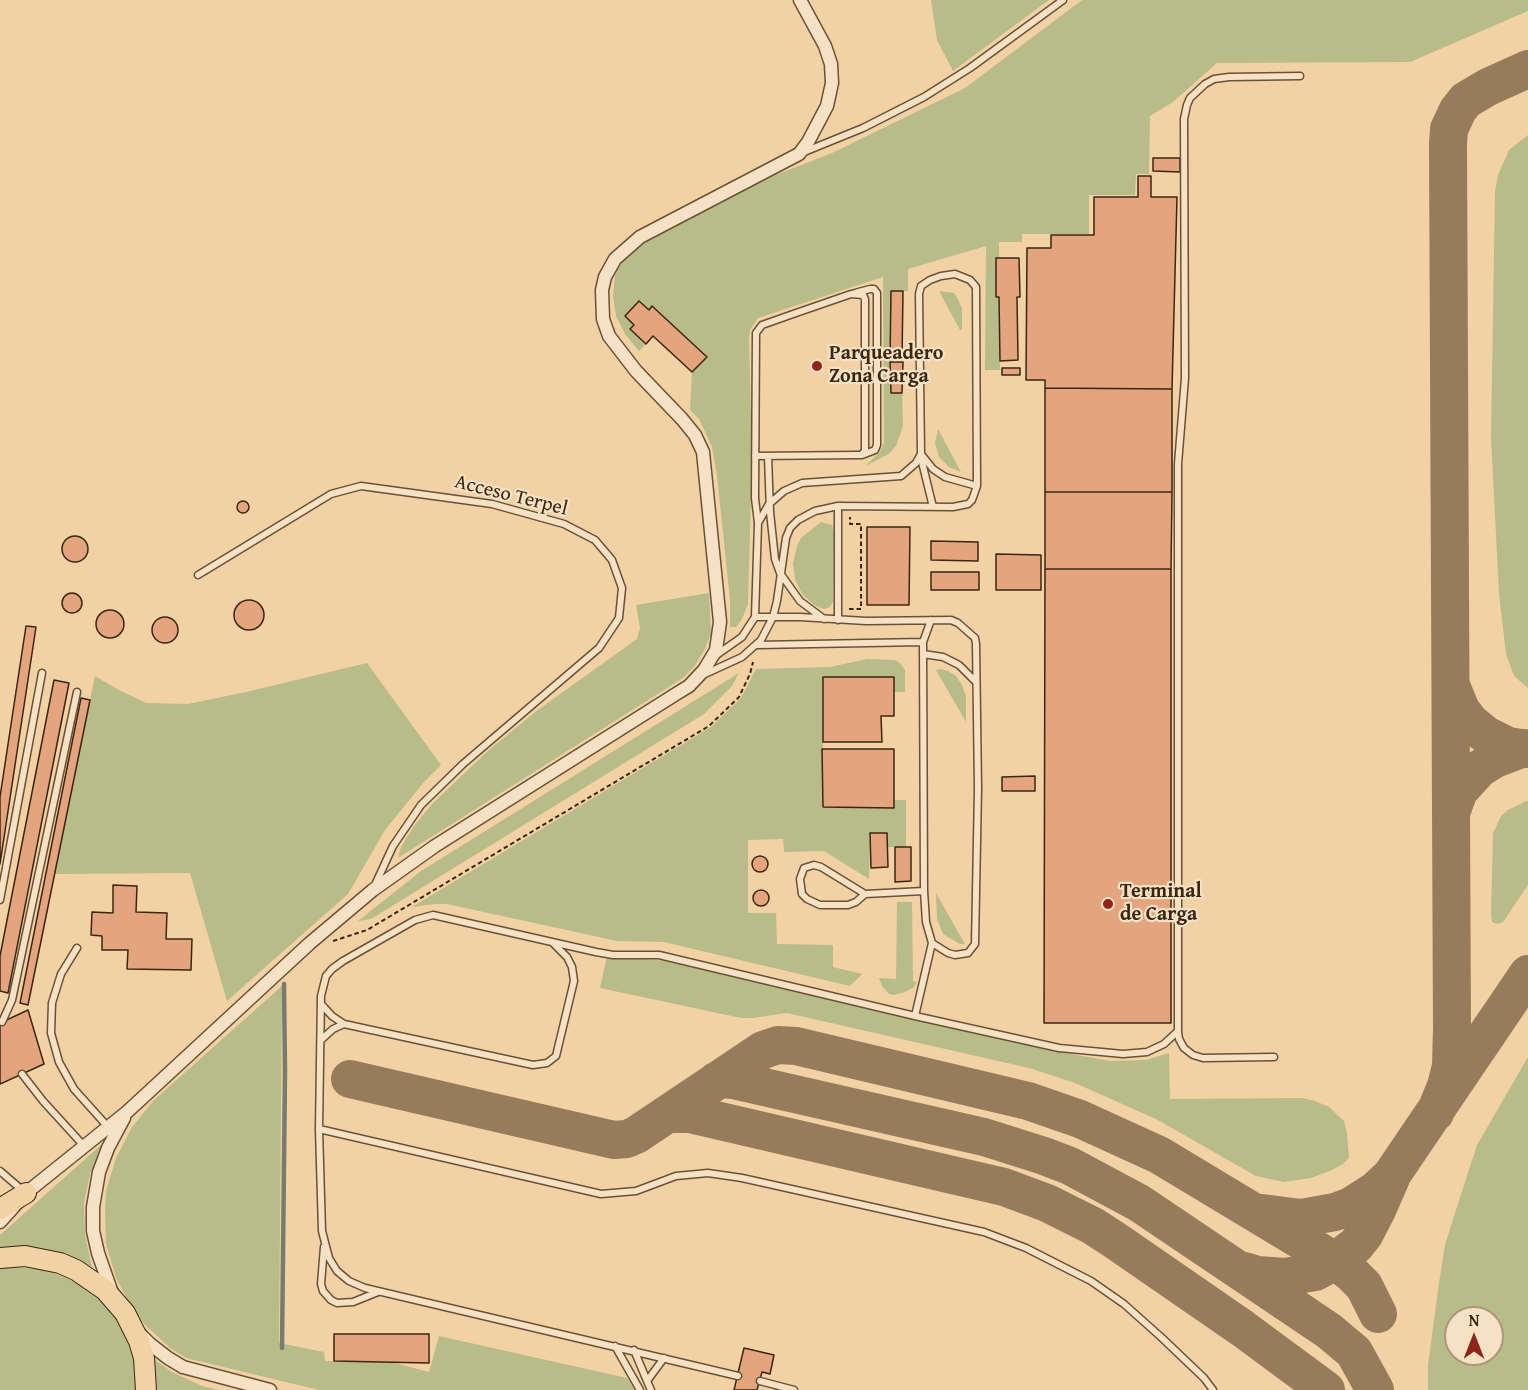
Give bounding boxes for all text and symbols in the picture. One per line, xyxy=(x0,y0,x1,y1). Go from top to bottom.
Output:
place label: Parqueadero Zona Carga xyxy=(829,342,943,389)
marker: Parqueadero Zona Carga xyxy=(810,359,824,373)
street label: Acceso Terpel xyxy=(452,470,570,522)
place label: Terminal de Carga xyxy=(1120,880,1202,927)
marker: Terminal de Carga xyxy=(1101,897,1115,911)
north arrow xyxy=(1444,1306,1504,1366)
text: N xyxy=(1469,1308,1479,1332)

